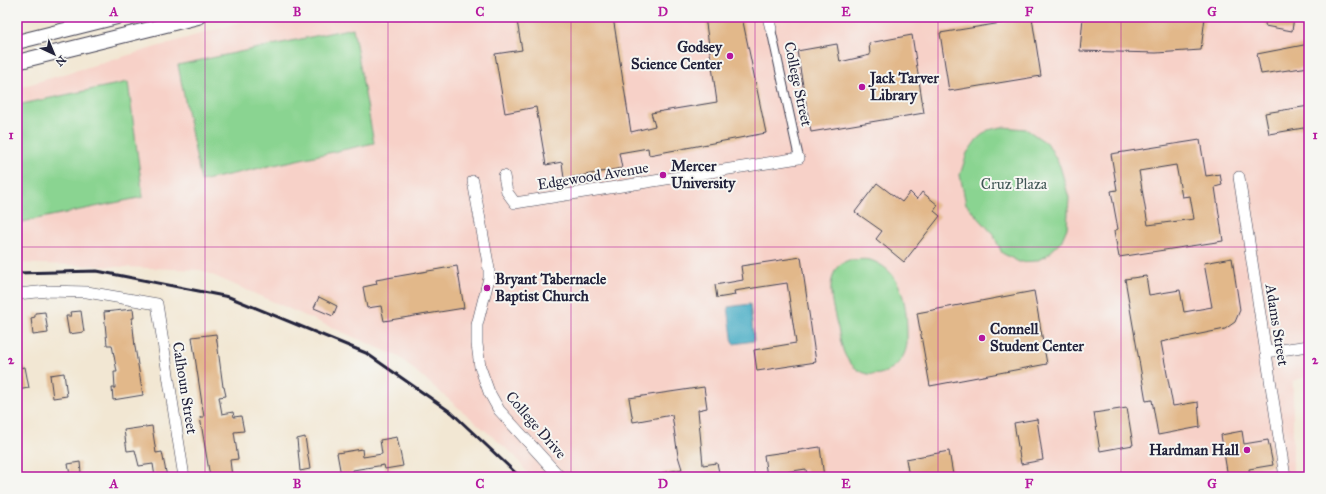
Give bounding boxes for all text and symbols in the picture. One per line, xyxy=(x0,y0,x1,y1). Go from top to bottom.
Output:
text: A xyxy=(109,4,119,20)
text: B xyxy=(293,4,302,20)
text: C xyxy=(476,4,485,20)
text: D xyxy=(658,4,668,20)
text: E xyxy=(841,4,851,20)
text: F xyxy=(1025,4,1034,20)
text: G xyxy=(1207,4,1217,20)
north arrow xyxy=(34,34,74,74)
place label: Godsey Science Center xyxy=(631,38,723,73)
street label: College Street xyxy=(780,40,816,129)
marker: Godsey Science Center xyxy=(725,51,735,61)
text: N xyxy=(52,53,68,69)
place label: Jack Tarver Library xyxy=(868,69,939,105)
marker: Jack Tarver Library xyxy=(857,82,867,92)
text: 1 xyxy=(8,127,14,143)
text: 1 xyxy=(1312,127,1318,143)
place label: Mercer University xyxy=(671,157,736,193)
street label: Edgewood Avenue xyxy=(536,158,650,194)
marker: Mercer University xyxy=(658,170,668,180)
park label: Cruz Plaza xyxy=(981,175,1048,193)
place label: Bryant Tabernacle Baptist Church xyxy=(495,270,607,306)
street label: Adams Street xyxy=(1262,282,1292,368)
marker: Bryant Tabernacle Baptist Church xyxy=(482,283,492,293)
place label: Connell Student Center xyxy=(990,320,1084,355)
marker: Connell Student Center xyxy=(977,333,987,343)
street label: Calhoun Street xyxy=(169,341,201,436)
text: 2 xyxy=(8,352,15,368)
text: 2 xyxy=(1312,352,1319,368)
street label: College Drive xyxy=(502,388,570,462)
place label: Hardman Hall xyxy=(1149,441,1240,459)
marker: Hardman Hall xyxy=(1242,445,1252,455)
text: A xyxy=(109,476,119,492)
text: B xyxy=(293,476,302,492)
text: C xyxy=(476,476,485,492)
text: D xyxy=(658,476,668,492)
text: E xyxy=(841,476,851,492)
text: F xyxy=(1025,476,1034,492)
text: G xyxy=(1207,476,1217,492)

